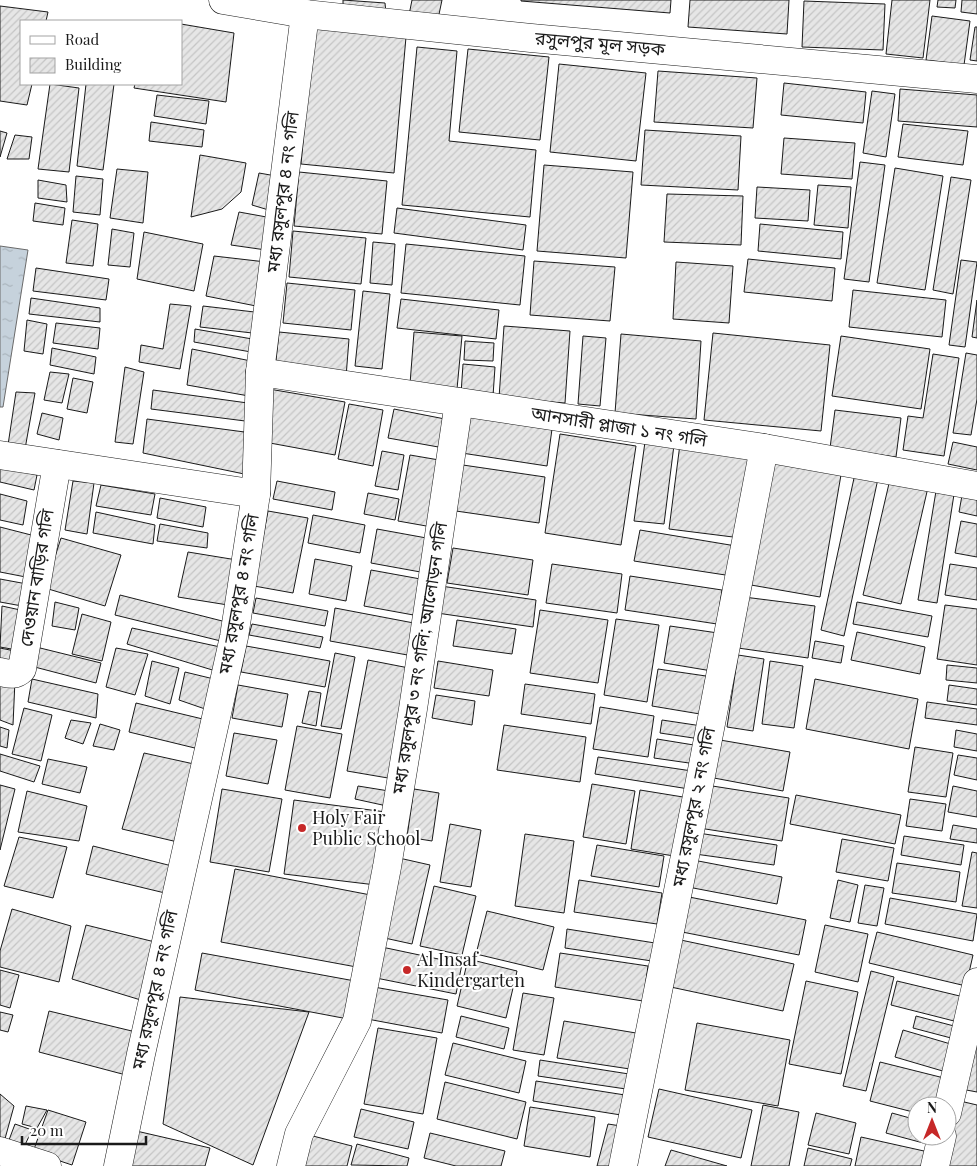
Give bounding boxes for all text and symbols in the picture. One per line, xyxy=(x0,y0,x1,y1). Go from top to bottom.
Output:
legend xyxy=(20,20,182,85)
street label: রসুলপুর মূল সড়ক xyxy=(533,25,667,61)
text: Road xyxy=(65,29,99,49)
text: Building xyxy=(65,54,122,74)
street label: মধ্য রসুলপুর ৪ নং গলি xyxy=(260,109,304,275)
street label: আনসারী প্লাজা ১ নং গলি xyxy=(528,400,710,452)
street label: দেওয়ান বাড়ির গলি xyxy=(13,506,59,648)
street label: মধ্য রসুলপুর ৪ নং গলি xyxy=(212,511,264,677)
street label: মধ্য রসুলপুর ৩ নং গলি; আলোড়ন গলি xyxy=(386,519,452,796)
street label: মধ্য রসুলপুর ২ নং গলি xyxy=(666,724,720,890)
place label: Holy Fair Public School xyxy=(312,805,420,850)
marker: Holy Fair Public School xyxy=(296,822,308,834)
street label: মধ্য রসুলপুর ৪ নং গলি xyxy=(125,907,183,1073)
place label: Al Insaf Kindergarten xyxy=(416,947,525,992)
marker: Al Insaf Kindergarten xyxy=(401,964,413,976)
north arrow xyxy=(907,1096,957,1146)
text: N xyxy=(927,1098,937,1117)
scale bar xyxy=(22,1114,146,1146)
text: 20 m xyxy=(30,1120,64,1140)

